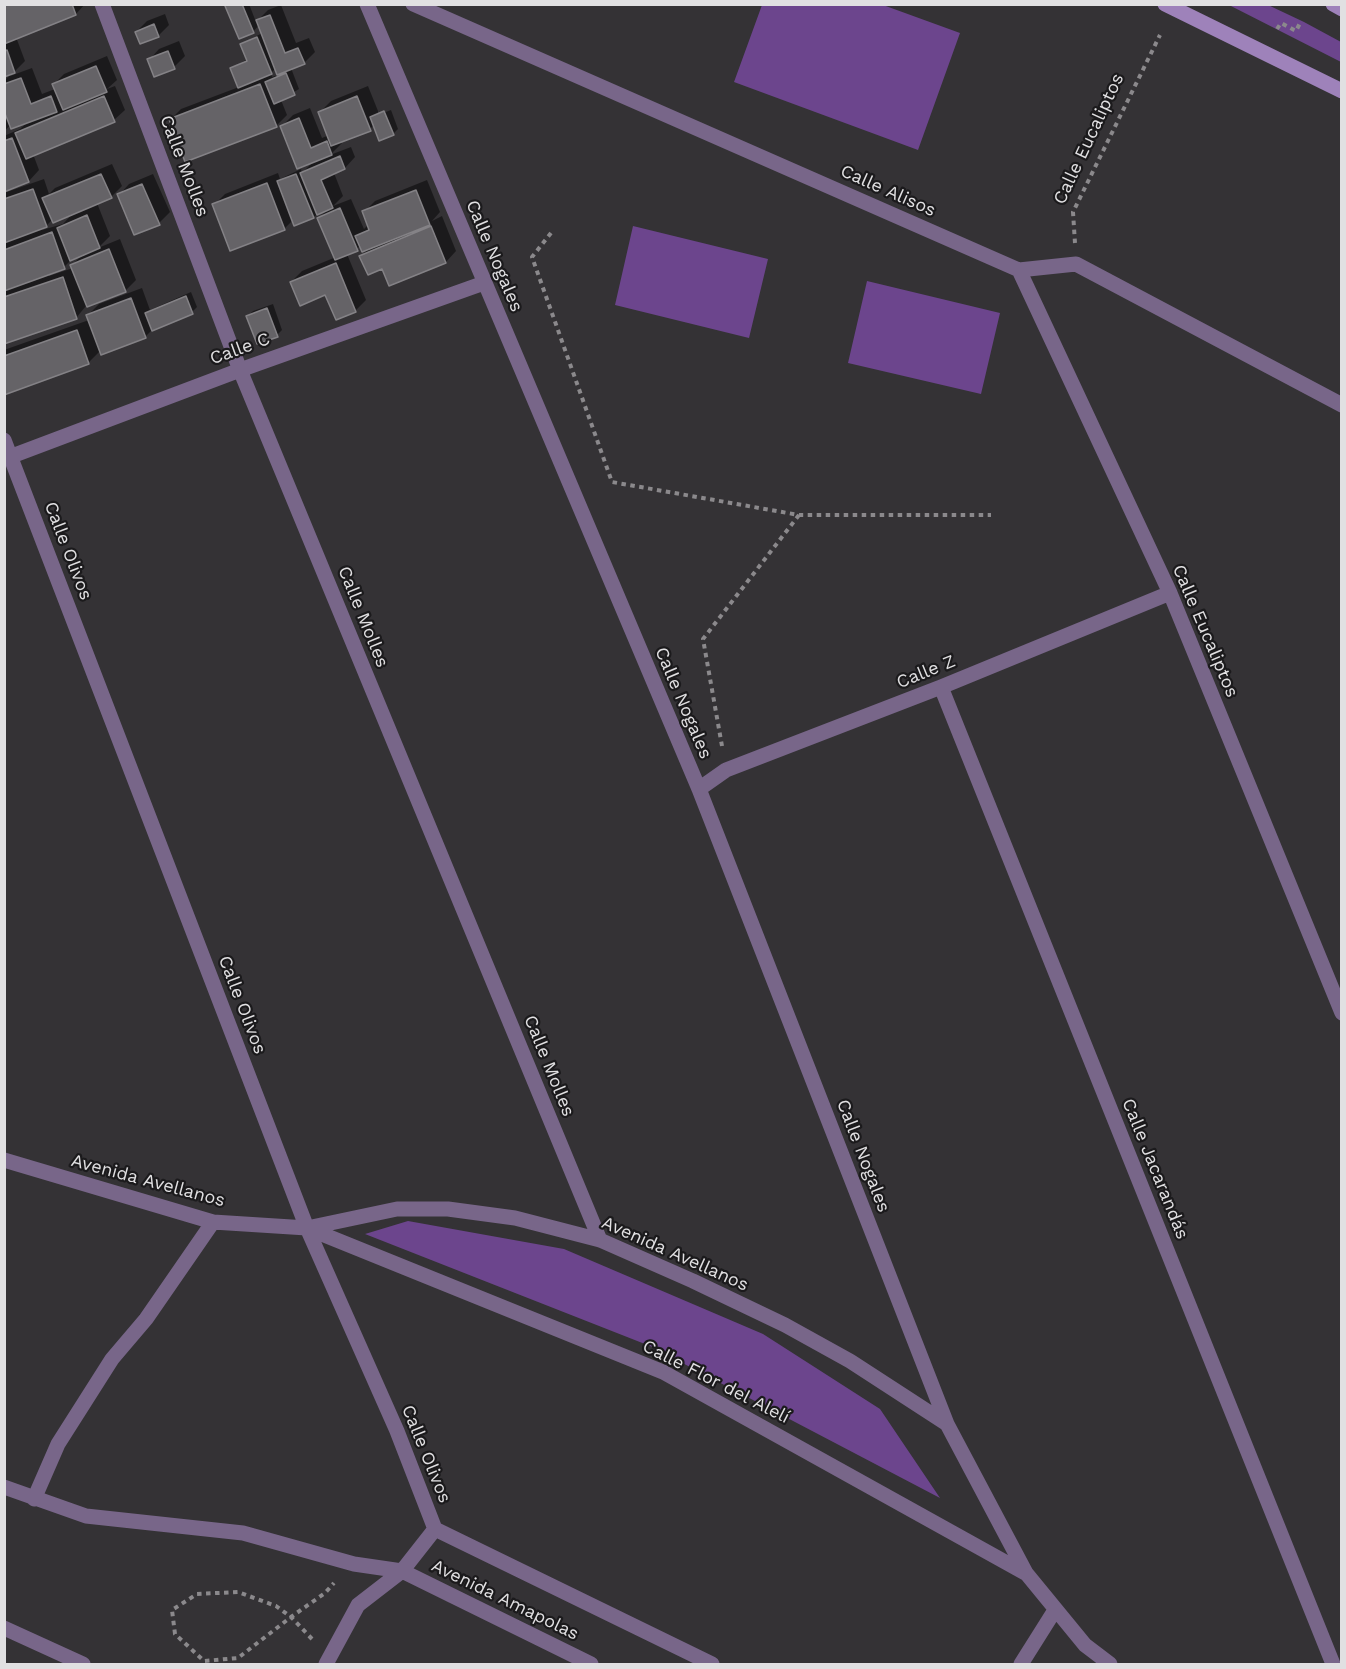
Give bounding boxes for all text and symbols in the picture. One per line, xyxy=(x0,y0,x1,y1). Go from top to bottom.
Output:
street label: Calle Eucaliptos xyxy=(1049,70,1129,208)
street label: Calle Molles xyxy=(155,112,213,220)
street label: Calle Alisos xyxy=(837,160,939,222)
street label: Calle Nogales xyxy=(461,197,527,315)
street label: Calle C xyxy=(207,328,273,370)
street label: Calle Olivos xyxy=(39,499,97,603)
street label: Calle Eucaliptos xyxy=(1167,561,1243,701)
street label: Calle Molles xyxy=(333,563,393,671)
street label: Calle Nogales xyxy=(650,644,716,762)
street label: Calle Z xyxy=(893,650,959,694)
street label: Calle Olivos xyxy=(213,953,271,1057)
street label: Calle Molles xyxy=(519,1012,579,1120)
street label: Calle Jacarandás xyxy=(1117,1096,1193,1242)
street label: Calle Nogales xyxy=(832,1097,894,1215)
street label: Avenida Avellanos xyxy=(69,1150,227,1212)
street label: Avenida Avellanos xyxy=(598,1212,752,1296)
street label: Calle Flor del Alelí xyxy=(639,1336,793,1428)
street label: Calle Olivos xyxy=(397,1402,455,1506)
street label: Avenida Amapolas xyxy=(428,1555,582,1645)

